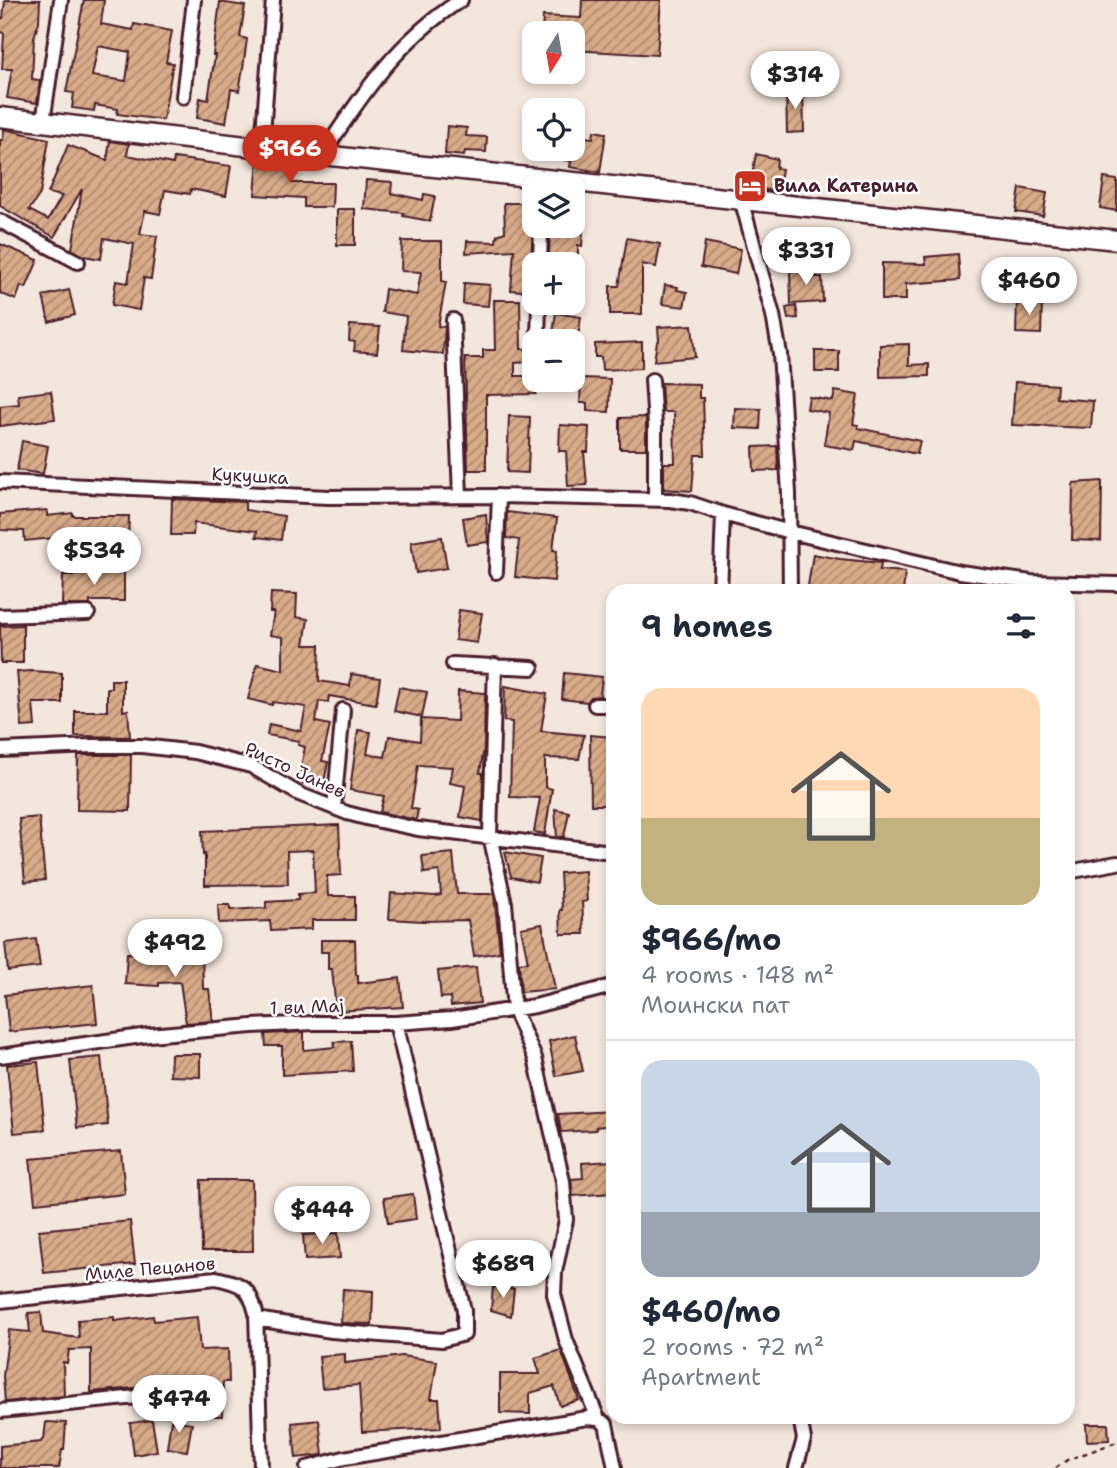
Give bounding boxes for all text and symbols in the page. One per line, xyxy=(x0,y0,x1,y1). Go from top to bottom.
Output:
north arrow xyxy=(522,21,584,84)
map controls xyxy=(522,21,585,392)
pin: $314 xyxy=(754,52,836,111)
text: $314 xyxy=(767,59,823,89)
button: locate xyxy=(522,98,585,161)
pin: $966 xyxy=(249,125,331,185)
text: $966 xyxy=(258,133,322,163)
hotel icon: Вила Катерина xyxy=(731,167,769,205)
place label: Вила Катерина xyxy=(774,174,919,198)
button: layers xyxy=(522,175,585,238)
pin: $331 xyxy=(765,228,847,287)
text: $331 xyxy=(778,235,834,265)
button: + xyxy=(522,252,585,315)
pin: $460 xyxy=(988,258,1070,317)
text: $460 xyxy=(997,265,1061,295)
button: − xyxy=(522,329,585,392)
street label: Кукушка xyxy=(211,462,289,490)
pin: $534 xyxy=(53,528,135,587)
text: $534 xyxy=(63,535,125,565)
text: 9 homes xyxy=(641,606,773,647)
icon: filters xyxy=(1002,607,1040,645)
icon: home xyxy=(778,733,904,859)
street label: Ристо Јанев xyxy=(241,736,349,804)
text: $966/mo xyxy=(641,919,781,960)
pin: $492 xyxy=(134,920,216,979)
text: $492 xyxy=(144,927,206,957)
text: 4 rooms · 148 m² xyxy=(641,960,834,990)
text: Моински пат xyxy=(641,990,790,1020)
street label: 1 ви Мај xyxy=(269,994,345,1020)
icon: home xyxy=(778,1105,904,1231)
pin: $444 xyxy=(281,1186,363,1246)
text: $444 xyxy=(290,1194,354,1224)
pin: $689 xyxy=(462,1240,544,1300)
text: $689 xyxy=(471,1248,535,1278)
street label: Миле Пецанов xyxy=(84,1251,216,1287)
text: $460/mo xyxy=(641,1291,781,1332)
text: 2 rooms · 72 m² xyxy=(641,1332,824,1362)
text: Apartment xyxy=(641,1362,761,1392)
pin: $474 xyxy=(138,1376,220,1435)
text: $474 xyxy=(148,1383,210,1413)

